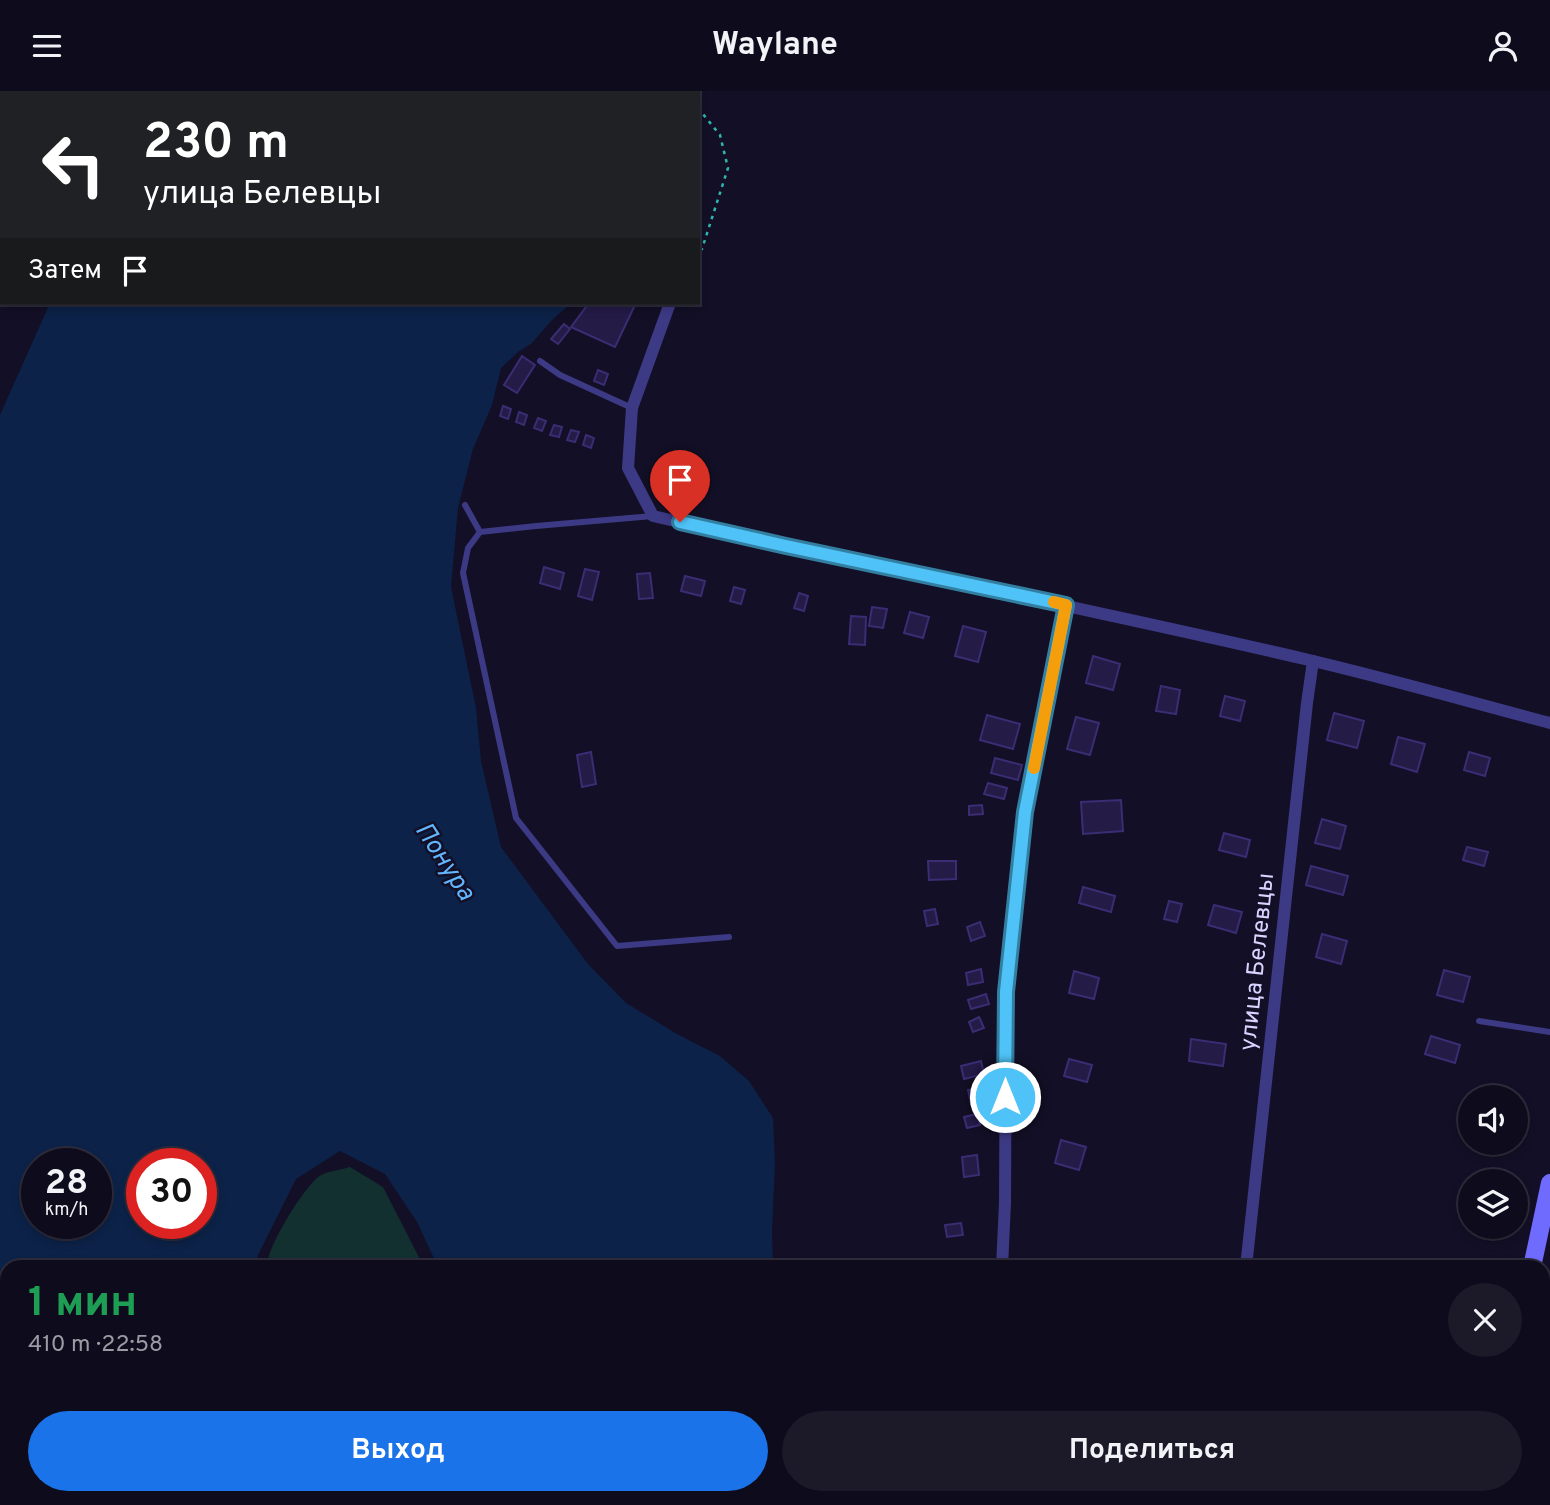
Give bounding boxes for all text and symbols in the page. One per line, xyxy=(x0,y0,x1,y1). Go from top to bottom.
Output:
text: Waylane xyxy=(712,26,838,66)
icon: menu xyxy=(28,27,66,65)
icon: person xyxy=(1484,27,1522,65)
text: 230 m xyxy=(143,114,289,176)
icon: left xyxy=(28,119,119,210)
text: улица Белевцы xyxy=(143,175,381,215)
icon: arrive xyxy=(116,252,154,290)
text: Затем xyxy=(28,255,102,288)
pin xyxy=(650,450,710,522)
icon: arrive xyxy=(661,461,699,499)
water label: Понура xyxy=(406,816,482,908)
street label: улица Белевцы xyxy=(1234,872,1282,1052)
position arrow xyxy=(968,1060,1042,1134)
map controls xyxy=(1458,1085,1528,1239)
button: sound xyxy=(1458,1085,1528,1155)
speed limit sign: 30 xyxy=(126,1148,217,1239)
text: 28 xyxy=(45,1162,88,1206)
button: layers xyxy=(1458,1169,1528,1239)
text: km/h xyxy=(45,1199,88,1222)
text: 1 мин xyxy=(28,1278,137,1331)
button: close xyxy=(1448,1283,1522,1357)
text: 410 m · 22:58 xyxy=(28,1331,163,1360)
button: Выход xyxy=(28,1411,768,1491)
button: Поделиться xyxy=(782,1411,1522,1491)

